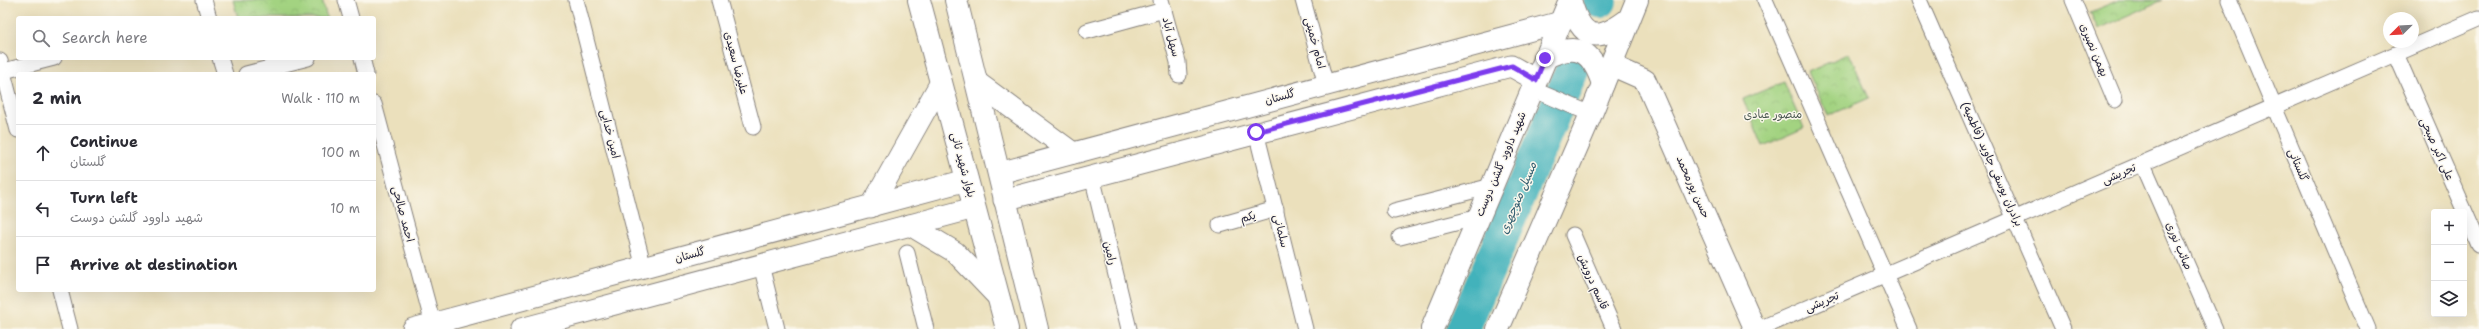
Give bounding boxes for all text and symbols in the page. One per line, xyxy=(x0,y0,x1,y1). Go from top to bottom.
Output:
north arrow xyxy=(2383,12,2419,48)
street label: سهل آباد xyxy=(1159,15,1183,59)
search box xyxy=(16,16,376,60)
street label: امام خمینی xyxy=(1300,16,1329,71)
street label: بهمن نصیری xyxy=(2076,21,2112,79)
icon: search xyxy=(30,27,52,49)
text: Search here xyxy=(62,28,148,48)
street label: علیرضا سعیدی xyxy=(720,30,752,96)
route end xyxy=(1536,49,1554,67)
street label: گلستان xyxy=(1263,86,1297,108)
text: 2 min xyxy=(32,87,82,109)
text: Walk · 110 m xyxy=(281,90,360,107)
street label: برادران یوسفی جاوید (فاطمیه) xyxy=(1958,99,2026,229)
park label: منصور عبادی xyxy=(1744,107,1802,122)
street label: امین خدایی xyxy=(597,108,623,160)
street label: شهید داوود گلشن دوست xyxy=(1472,109,1530,219)
street label: علی اکبر صبحی xyxy=(2416,115,2458,183)
route start xyxy=(1247,123,1265,141)
street label: بلوار شهید ثانی xyxy=(947,131,979,199)
text: Continue xyxy=(70,132,138,152)
icon: ahead xyxy=(32,142,54,164)
text: 100 m xyxy=(321,144,360,161)
street label: گلستانی xyxy=(2284,146,2312,184)
text: گلستان xyxy=(70,153,106,170)
street label: حسن پورمحمد xyxy=(1673,153,1713,221)
water label: مسیل منوچهری xyxy=(1496,159,1540,237)
street label: تجریشی xyxy=(2100,160,2139,188)
street label: احمد صالحی xyxy=(388,184,418,244)
text: Turn left xyxy=(70,188,138,208)
icon: left xyxy=(32,198,54,220)
text: 10 m xyxy=(330,200,360,217)
street label: یکم xyxy=(1239,208,1258,227)
text: شهید داوود گلشن دوست xyxy=(70,209,203,226)
map controls xyxy=(2431,209,2467,317)
button: + xyxy=(2431,209,2467,245)
street label: سلمانی xyxy=(1270,213,1292,249)
street label: صائب نوری xyxy=(2162,220,2196,272)
street label: رامین xyxy=(1100,240,1120,266)
street label: گلستان xyxy=(673,244,707,266)
button: − xyxy=(2431,245,2467,281)
street label: قاسم درویش xyxy=(1573,252,1612,313)
icon: arrive xyxy=(32,254,54,276)
text: Arrive at destination xyxy=(70,255,238,275)
button: layers xyxy=(2431,281,2467,317)
street label: تجریشی xyxy=(1803,288,1842,316)

